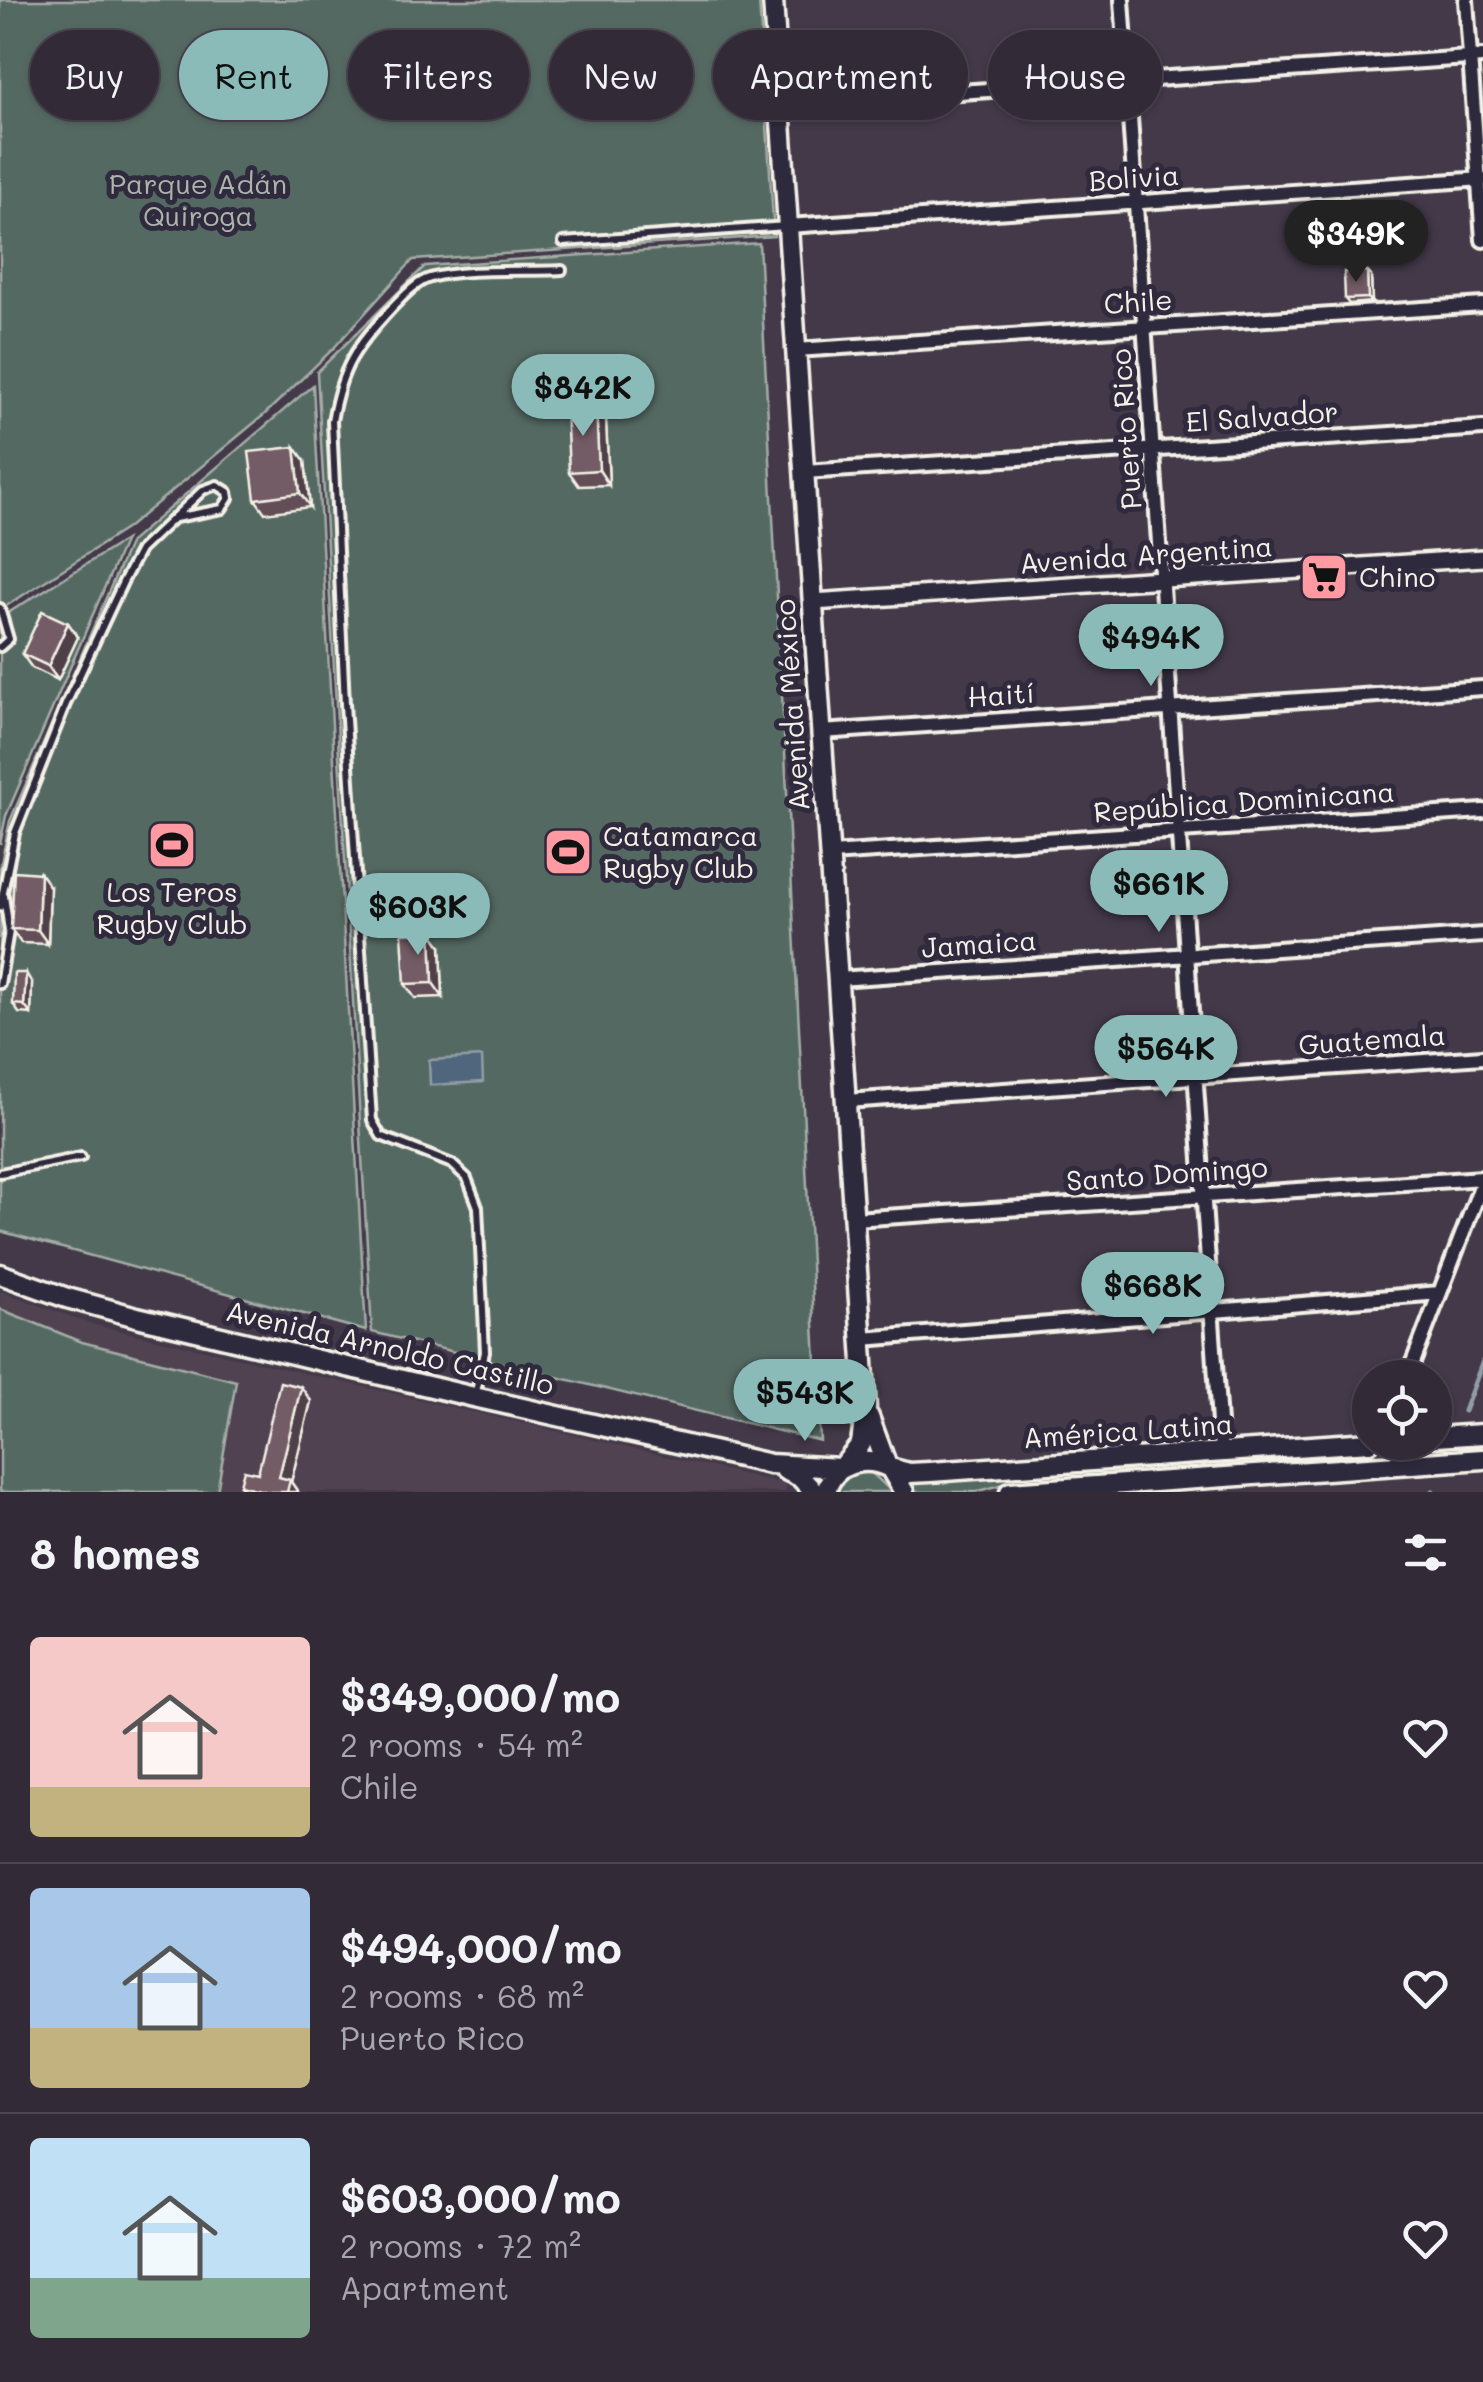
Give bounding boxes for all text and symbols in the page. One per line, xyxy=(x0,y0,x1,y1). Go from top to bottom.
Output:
chip: Buy xyxy=(30,30,159,120)
chip: Rent xyxy=(179,30,328,120)
chip: Filters xyxy=(348,30,529,120)
chip: New xyxy=(549,30,693,120)
chip: Apartment xyxy=(713,30,968,120)
chip: House xyxy=(988,30,1162,120)
street label: Bolivia xyxy=(1088,156,1180,198)
park label: Parque Adán Quiroga xyxy=(109,165,287,233)
pin: $349K xyxy=(1286,200,1426,285)
text: $349K xyxy=(1306,211,1406,253)
street label: Chile xyxy=(1102,281,1173,321)
street label: Puerto Rico xyxy=(1101,347,1149,511)
pin: $842K xyxy=(513,354,653,439)
text: $842K xyxy=(534,365,632,407)
street label: El Salvador xyxy=(1184,393,1339,439)
street label: Avenida Argentina xyxy=(1018,527,1274,581)
supermarket icon: Chino xyxy=(1298,551,1350,603)
place label: Chino xyxy=(1359,558,1435,594)
street label: Avenida México xyxy=(766,598,816,812)
pin: $494K xyxy=(1081,604,1221,689)
text: $494K xyxy=(1101,615,1201,657)
street label: Haití xyxy=(966,674,1036,714)
street label: República Dominicana xyxy=(1092,773,1396,829)
place label: Catamarca Rugby Club xyxy=(603,817,758,885)
sports icon: Los Teros Rugby Club xyxy=(146,819,198,871)
sports icon: Catamarca Rugby Club xyxy=(542,826,594,878)
pin: $661K xyxy=(1089,850,1229,935)
text: $661K xyxy=(1112,861,1206,903)
place label: Los Teros Rugby Club xyxy=(96,873,248,941)
pin: $603K xyxy=(348,873,488,958)
text: $603K xyxy=(368,884,468,926)
street label: Jamaica xyxy=(920,921,1038,965)
pin: $564K xyxy=(1096,1015,1236,1100)
street label: Guatemala xyxy=(1297,1016,1447,1062)
text: $564K xyxy=(1116,1026,1216,1068)
street label: Santo Domingo xyxy=(1065,1148,1269,1198)
pin: $668K xyxy=(1083,1252,1223,1337)
text: $668K xyxy=(1103,1263,1203,1305)
street label: Avenida Arnoldo Castillo xyxy=(223,1292,558,1402)
pin: $543K xyxy=(735,1359,875,1444)
map controls xyxy=(1352,1360,1452,1460)
button: locate xyxy=(1352,1360,1452,1460)
text: $543K xyxy=(755,1370,855,1412)
street label: América Latina xyxy=(1022,1405,1234,1455)
text: 8 homes xyxy=(30,1525,201,1580)
icon: filters xyxy=(1398,1525,1453,1580)
text: $349,000/mo xyxy=(340,1668,620,1723)
icon: home xyxy=(110,1677,230,1797)
icon: heart xyxy=(1398,1710,1453,1765)
text: 2 rooms · 54 m² xyxy=(340,1723,583,1765)
text: Chile xyxy=(340,1765,419,1807)
text: $494,000/mo xyxy=(340,1919,622,1974)
icon: home xyxy=(110,1928,230,2048)
icon: heart xyxy=(1398,1961,1453,2016)
text: 2 rooms · 68 m² xyxy=(340,1974,584,2016)
text: Puerto Rico xyxy=(340,2016,524,2058)
text: $603,000/mo xyxy=(340,2169,621,2224)
icon: home xyxy=(110,2178,230,2298)
icon: heart xyxy=(1398,2211,1453,2266)
text: 2 rooms · 72 m² xyxy=(340,2224,581,2266)
text: Apartment xyxy=(340,2266,509,2308)

